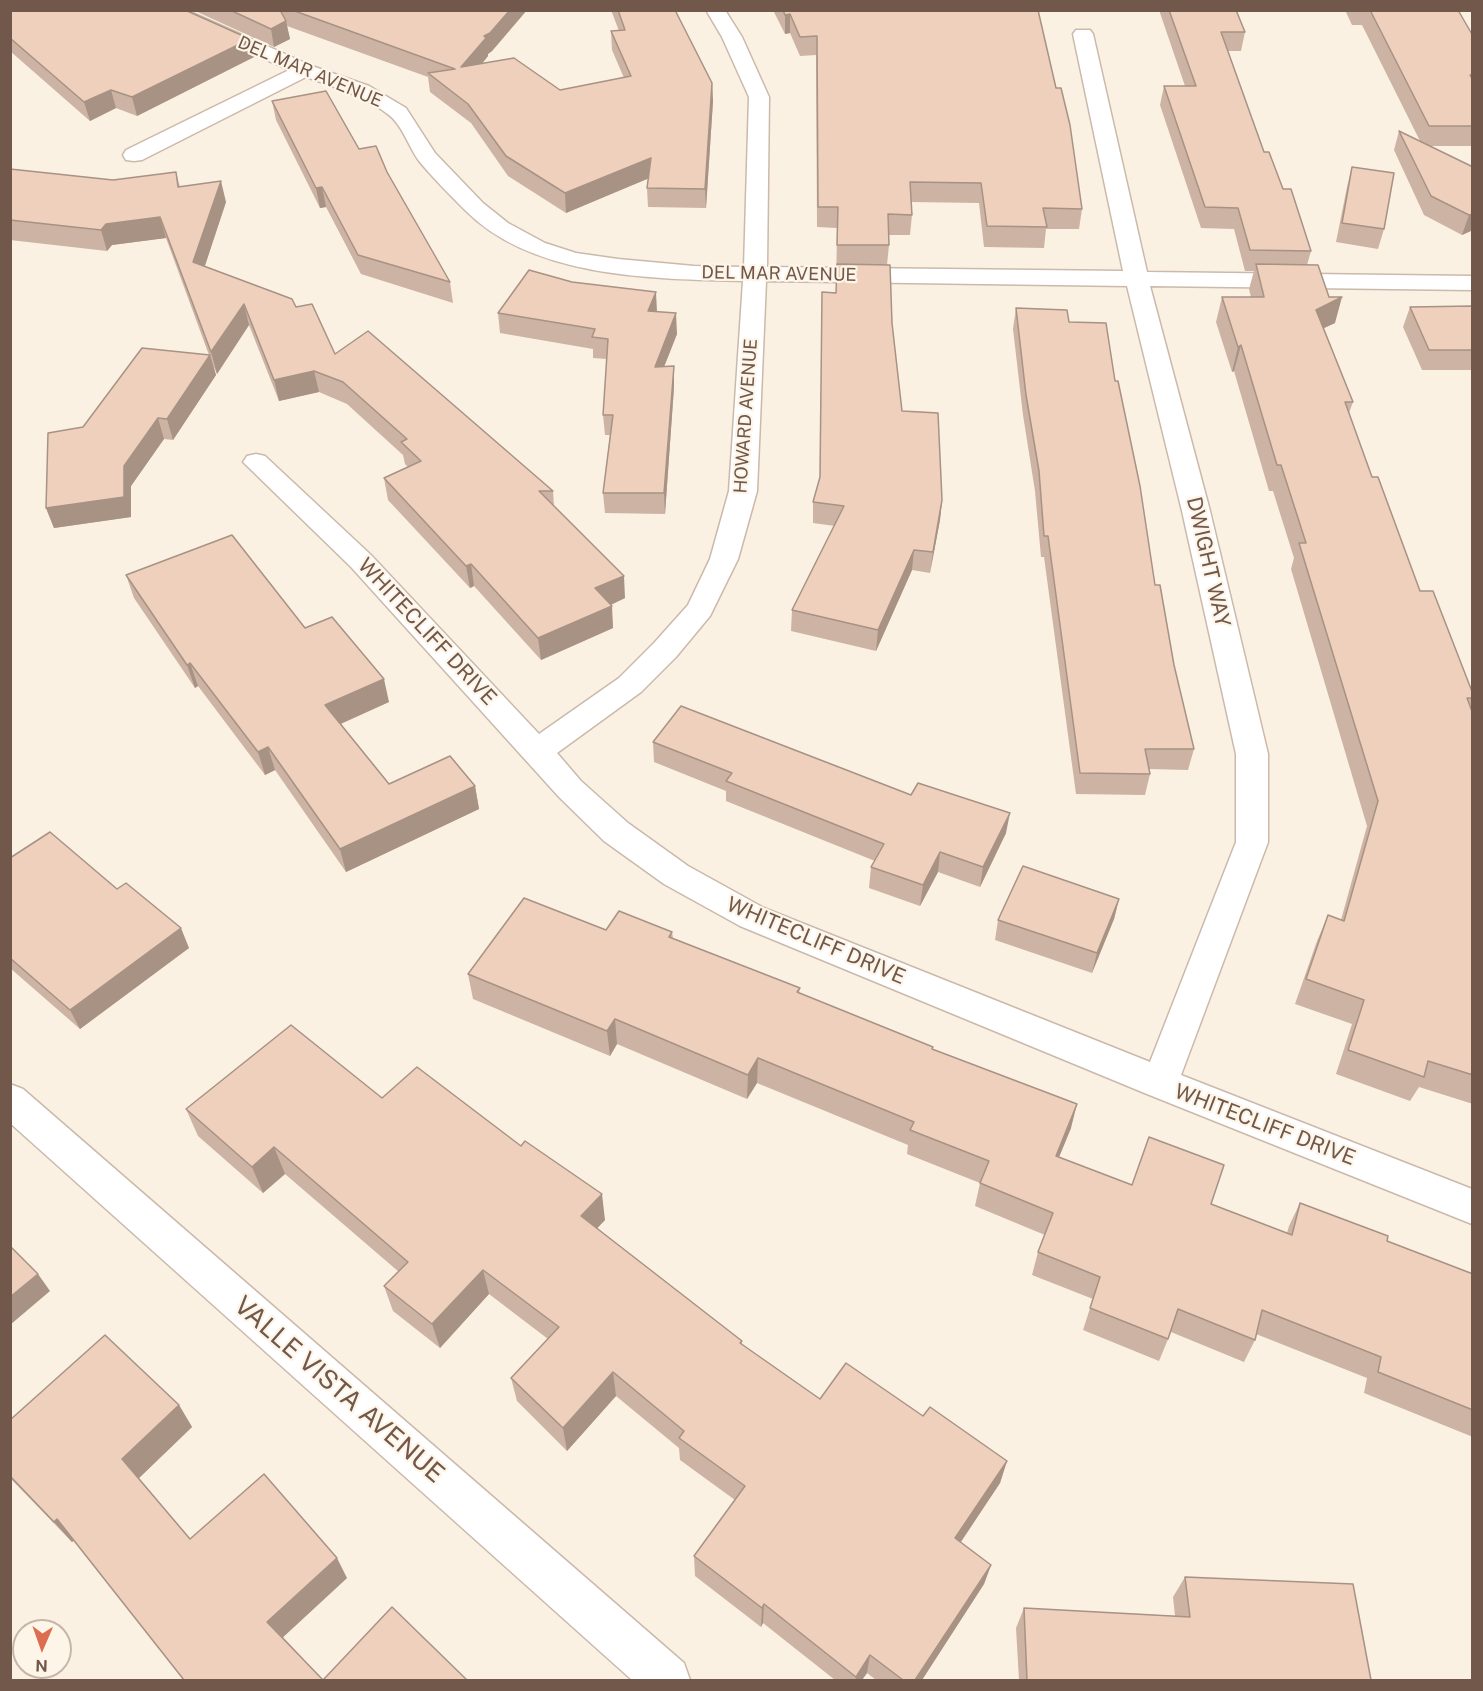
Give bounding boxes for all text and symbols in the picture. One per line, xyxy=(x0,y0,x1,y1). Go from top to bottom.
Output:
street label: DEL MAR AVENUE xyxy=(234,32,386,112)
street label: DEL MAR AVENUE xyxy=(701,262,857,286)
street label: HOWARD AVENUE xyxy=(730,338,762,494)
street label: DWIGHT WAY xyxy=(1181,494,1235,630)
street label: WHITECLIFF DRIVE xyxy=(352,553,502,711)
street label: WHITECLIFF DRIVE xyxy=(723,892,909,990)
street label: WHITECLIFF DRIVE xyxy=(1171,1079,1359,1171)
street label: VALLE VISTA AVENUE xyxy=(228,1290,450,1490)
north arrow xyxy=(12,1619,72,1679)
text: N xyxy=(35,1656,48,1675)

